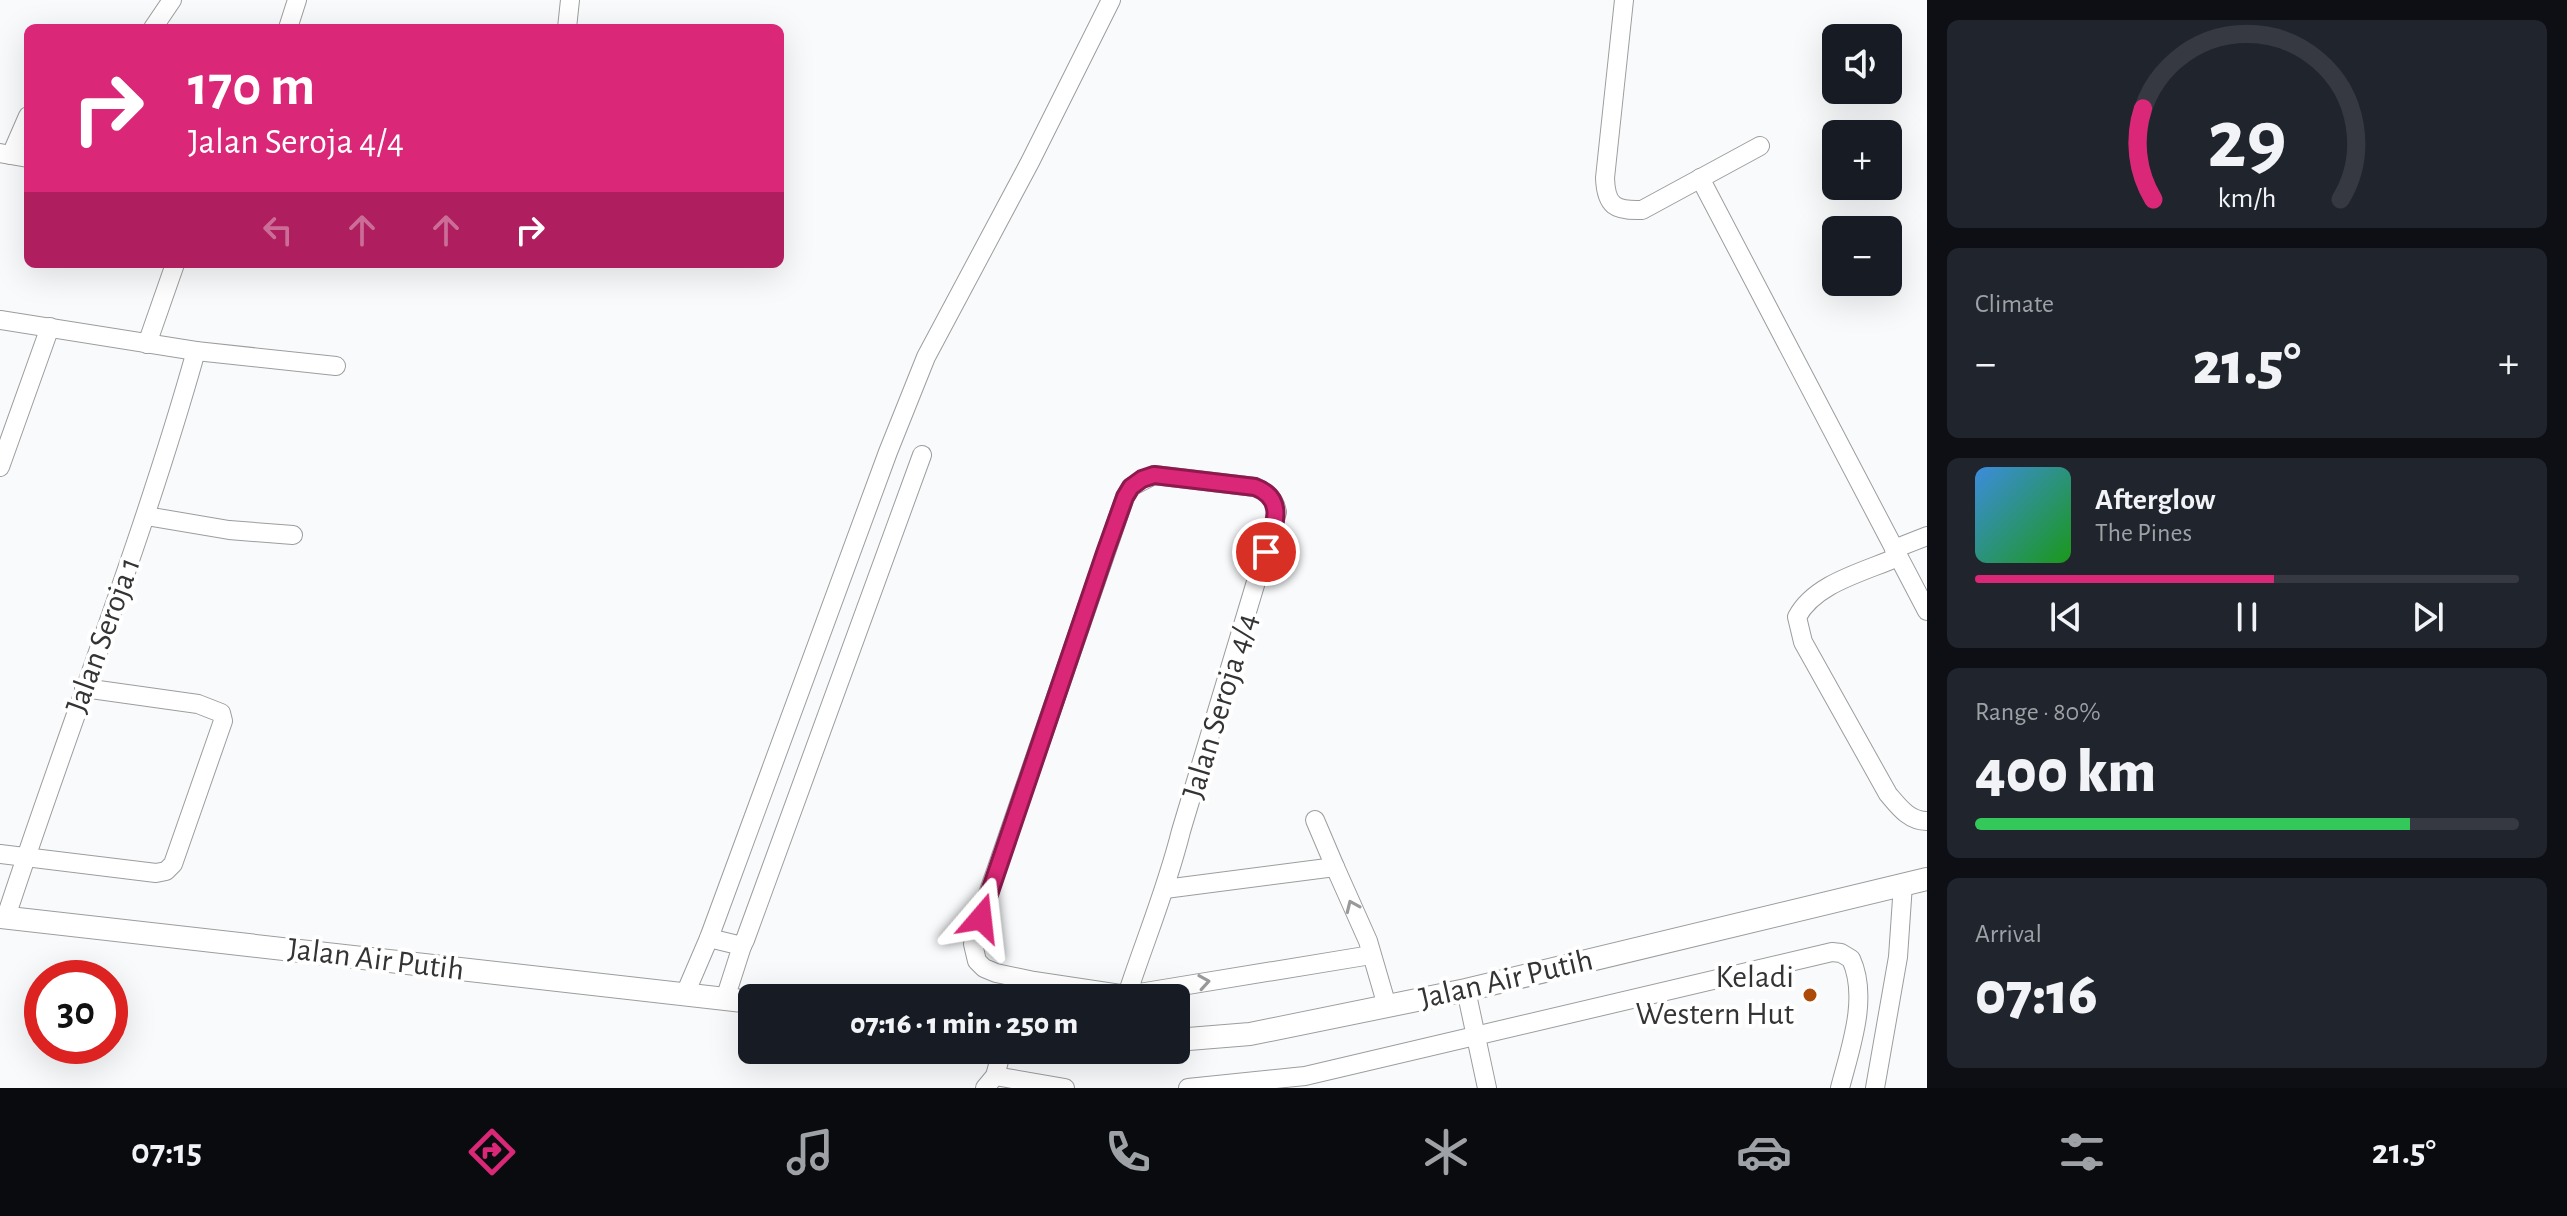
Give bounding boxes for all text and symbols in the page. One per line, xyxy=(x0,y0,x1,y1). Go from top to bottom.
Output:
map controls xyxy=(1822,24,1902,296)
button: sound xyxy=(1822,24,1902,104)
icon: right xyxy=(56,56,160,160)
text: 170 m xyxy=(188,59,315,115)
text: 29 xyxy=(2207,99,2287,183)
button: + xyxy=(1822,120,1902,200)
text: Jalan Seroja 4/4 xyxy=(188,124,404,160)
text: km/h xyxy=(2218,184,2276,213)
icon: left xyxy=(256,208,300,252)
icon: ahead xyxy=(340,208,384,252)
icon: ahead xyxy=(424,208,468,252)
icon: right xyxy=(508,208,552,252)
button: − xyxy=(1822,216,1902,296)
text: Climate xyxy=(1975,291,2054,317)
text: 21.5° xyxy=(2193,335,2301,395)
text: − xyxy=(1975,342,1996,386)
text: + xyxy=(2498,342,2519,386)
text: Afterglow xyxy=(2095,485,2216,515)
pin xyxy=(1232,518,1300,586)
text: The Pines xyxy=(2095,520,2192,546)
icon: arrive xyxy=(1244,530,1288,574)
street label: Jalan Seroja 1 xyxy=(60,553,146,717)
icon: previous xyxy=(2044,595,2088,639)
icon: pause xyxy=(2225,595,2269,639)
icon: next xyxy=(2406,595,2450,639)
street label: Jalan Seroja 4/4 xyxy=(1177,610,1263,802)
text: Range · 80% xyxy=(1975,699,2101,725)
text: 400 km xyxy=(1975,743,2156,803)
position arrow xyxy=(939,876,1023,960)
one-way arrow xyxy=(1346,900,1362,914)
text: Arrival xyxy=(1975,921,2042,947)
street label: Jalan Air Putih xyxy=(286,932,466,986)
street label: Jalan Air Putih xyxy=(1416,943,1596,1015)
speed limit sign: 30 xyxy=(24,960,128,1064)
place label: Keladi Western Hut xyxy=(1636,961,1794,1030)
text: 07:16 xyxy=(1975,965,2098,1025)
one-way arrow xyxy=(1197,975,1211,992)
marker: Keladi Western Hut xyxy=(1801,986,1819,1004)
text: 07:16 · 1 min · 250 m xyxy=(850,1009,1078,1039)
icon: directions xyxy=(464,1124,520,1180)
icon: music xyxy=(782,1124,838,1180)
icon: phone xyxy=(1100,1124,1156,1180)
icon: climate xyxy=(1418,1124,1474,1180)
icon: car xyxy=(1736,1124,1792,1180)
icon: filters xyxy=(2054,1124,2110,1180)
text: 07:15 xyxy=(131,1134,202,1170)
text: 21.5° xyxy=(2372,1134,2436,1170)

